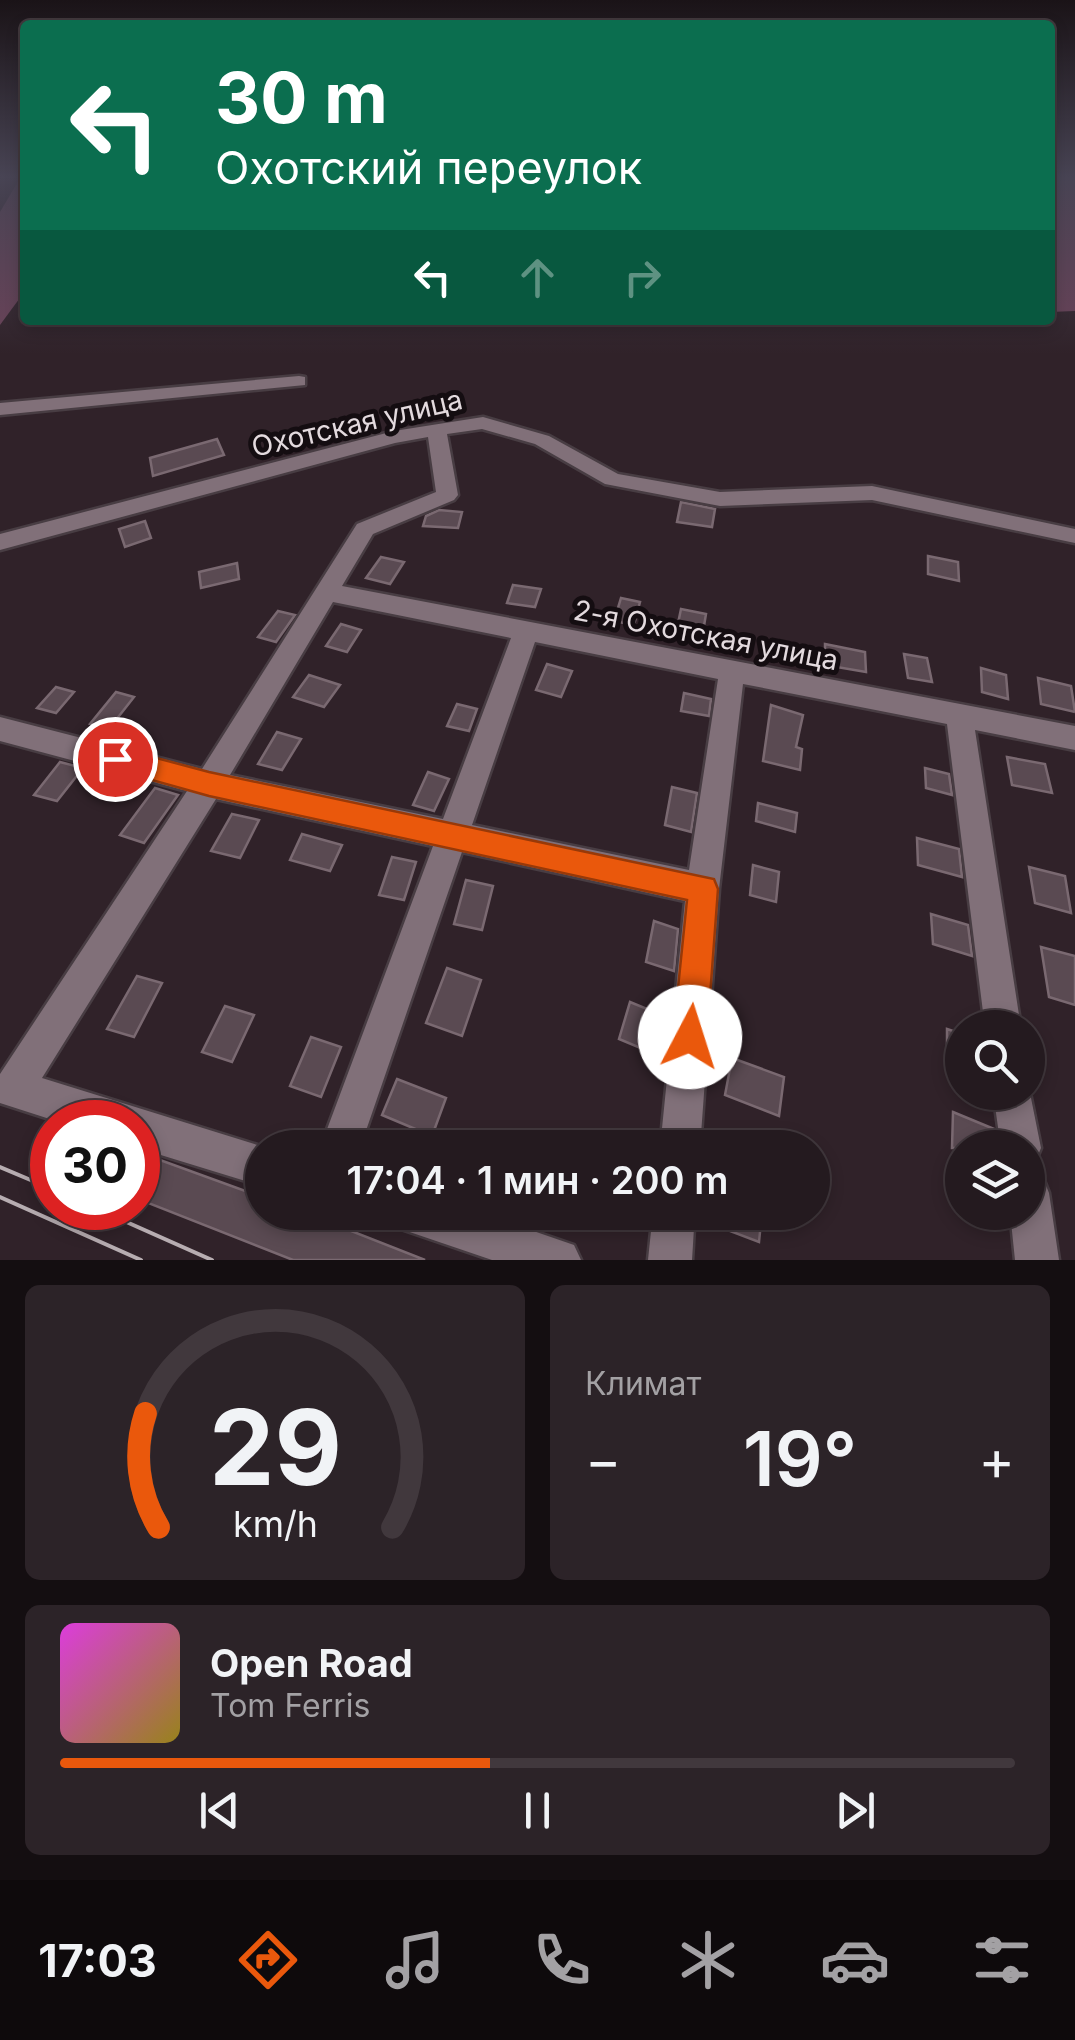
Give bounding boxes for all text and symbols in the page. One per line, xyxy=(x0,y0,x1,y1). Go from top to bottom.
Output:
text: 30 m xyxy=(215,55,388,140)
icon: left xyxy=(50,60,180,190)
text: Охотский переулок xyxy=(215,140,642,195)
icon: left xyxy=(405,250,460,305)
icon: ahead xyxy=(510,250,565,305)
icon: right xyxy=(615,250,670,305)
street label: Охотская улица xyxy=(248,382,466,464)
street label: 2-я Охотская улица xyxy=(571,593,841,677)
pin xyxy=(73,717,158,802)
icon: arrive xyxy=(88,732,143,787)
position arrow xyxy=(638,985,742,1089)
map controls xyxy=(945,1010,1045,1230)
button: search xyxy=(945,1010,1045,1110)
speed limit sign: 30 xyxy=(30,1100,160,1230)
button: layers xyxy=(945,1130,1045,1230)
text: 17:04 · 1 мин · 200 m xyxy=(347,1157,728,1203)
text: Климат xyxy=(585,1364,701,1403)
text: 29 xyxy=(208,1384,342,1510)
text: 19° xyxy=(743,1413,857,1504)
text: − xyxy=(585,1427,621,1493)
text: + xyxy=(979,1427,1015,1493)
text: km/h xyxy=(233,1502,317,1546)
text: Open Road xyxy=(210,1640,413,1686)
text: Tom Ferris xyxy=(210,1686,370,1725)
icon: previous xyxy=(192,1783,247,1838)
icon: pause xyxy=(510,1783,565,1838)
icon: next xyxy=(828,1783,883,1838)
icon: directions xyxy=(233,1925,303,1995)
icon: music xyxy=(380,1925,450,1995)
icon: phone xyxy=(527,1925,597,1995)
icon: climate xyxy=(673,1925,743,1995)
icon: car xyxy=(820,1925,890,1995)
icon: filters xyxy=(967,1925,1037,1995)
text: 17:03 xyxy=(38,1933,157,1988)

